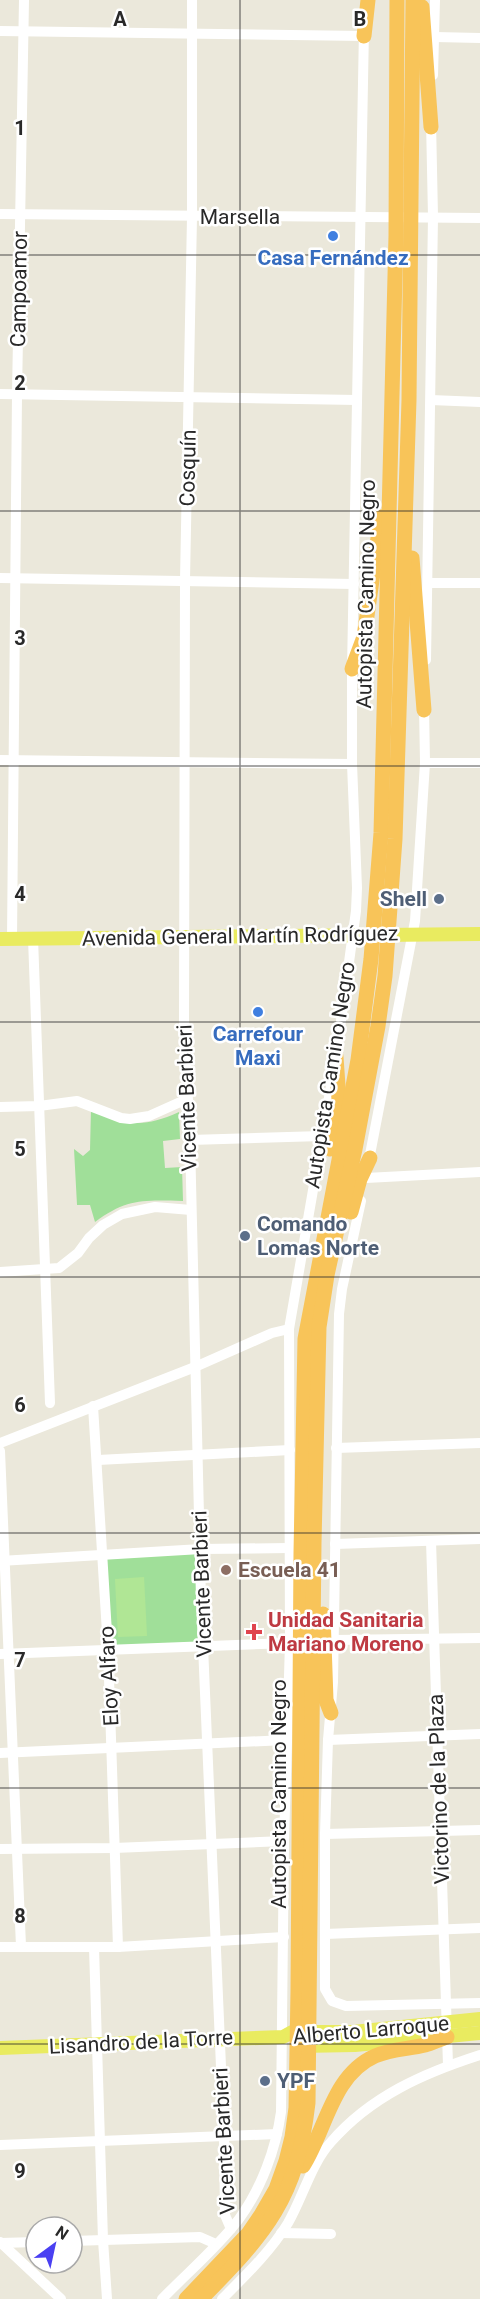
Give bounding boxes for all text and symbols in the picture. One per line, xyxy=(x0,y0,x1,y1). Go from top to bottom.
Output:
text: A xyxy=(113,7,127,31)
text: B xyxy=(354,7,366,31)
text: 1 xyxy=(14,116,26,140)
street label: Marsella xyxy=(200,205,280,229)
marker: Casa Fernández xyxy=(326,229,340,243)
street label: Campoamor xyxy=(6,231,32,347)
place label: Casa Fernández xyxy=(257,246,409,270)
text: 2 xyxy=(14,371,26,395)
street label: Cosquín xyxy=(175,429,201,507)
street label: Autopista Camino Negro xyxy=(352,479,380,709)
text: 3 xyxy=(14,626,26,650)
text: 4 xyxy=(14,882,26,906)
place label: Shell xyxy=(380,887,427,911)
marker: Shell xyxy=(432,892,446,906)
street label: Avenida General Martín Rodríguez xyxy=(82,921,398,951)
street label: Autopista Camino Negro xyxy=(300,960,360,1190)
marker: Carrefour Maxi xyxy=(251,1005,265,1019)
place label: Carrefour Maxi xyxy=(213,1022,303,1070)
street label: Vicente Barbieri xyxy=(172,1024,202,1172)
text: 5 xyxy=(14,1137,26,1161)
place label: Comando Lomas Norte xyxy=(257,1212,379,1260)
marker: Comando Lomas Norte xyxy=(238,1229,252,1243)
text: 6 xyxy=(14,1393,26,1417)
street label: Vicente Barbieri xyxy=(187,1510,217,1658)
place label: Escuela 41 xyxy=(238,1558,341,1582)
marker: Escuela 41 xyxy=(219,1563,233,1577)
place label: Unidad Sanitaria Mariano Moreno xyxy=(268,1608,424,1656)
marker: Unidad Sanitaria Mariano Moreno xyxy=(245,1623,263,1641)
street label: Eloy Alfaro xyxy=(94,1625,124,1727)
text: 7 xyxy=(14,1648,26,1672)
street label: Autopista Camino Negro xyxy=(267,1679,291,1909)
street label: Victorino de la Plaza xyxy=(424,1693,454,1885)
text: 8 xyxy=(14,1904,26,1928)
street label: Alberto Larroque xyxy=(292,2011,450,2049)
street label: Lisandro de la Torre xyxy=(48,2025,234,2059)
street label: Vicente Barbieri xyxy=(208,2067,240,2215)
place label: YPF xyxy=(277,2069,316,2093)
marker: YPF xyxy=(258,2074,272,2088)
text: 9 xyxy=(14,2159,26,2183)
north arrow xyxy=(24,2215,84,2275)
text: N xyxy=(52,2222,72,2244)

